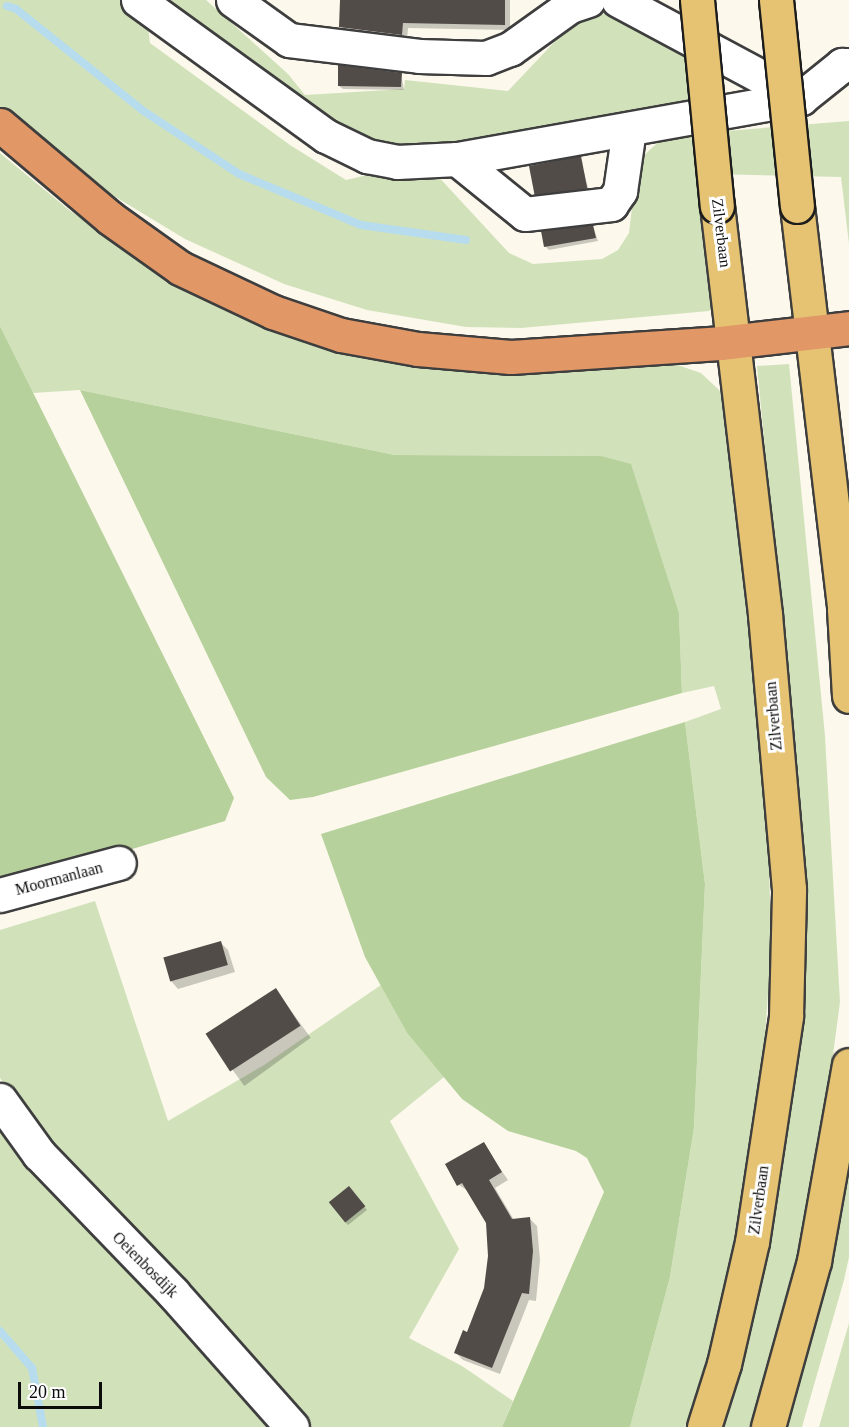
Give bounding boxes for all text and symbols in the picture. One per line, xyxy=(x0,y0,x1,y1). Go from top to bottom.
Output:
street label: Zilverbaan xyxy=(707,197,735,269)
street label: Zilverbaan xyxy=(761,681,787,751)
street label: Moormanlaan xyxy=(13,858,105,900)
street label: Zilverbaan xyxy=(745,1164,773,1236)
street label: Oeienbosdijk xyxy=(108,1228,182,1302)
scale bar xyxy=(21,1370,105,1408)
text: 20 m xyxy=(29,1382,66,1402)

